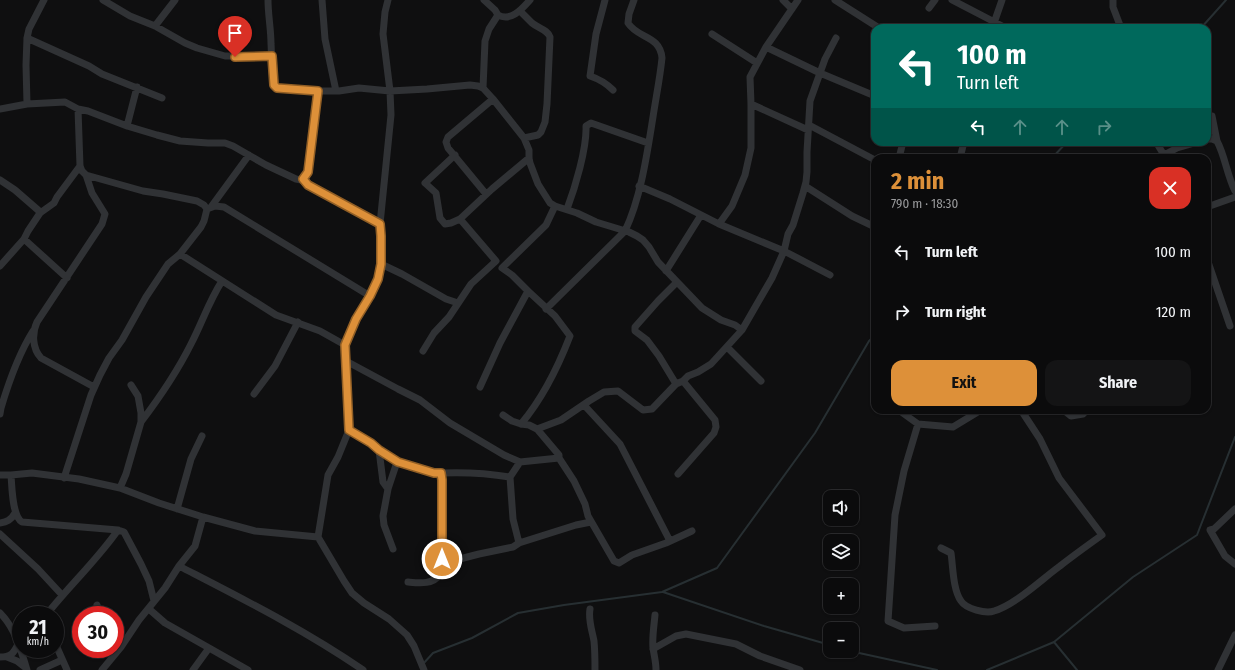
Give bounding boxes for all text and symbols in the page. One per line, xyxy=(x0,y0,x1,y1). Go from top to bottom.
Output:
pin xyxy=(218,16,252,57)
icon: arrive xyxy=(224,22,246,44)
text: 100 m xyxy=(957,38,1027,71)
icon: left xyxy=(891,40,943,92)
text: Turn left xyxy=(957,72,1019,94)
icon: left xyxy=(967,116,989,138)
icon: ahead xyxy=(1009,116,1031,138)
icon: ahead xyxy=(1051,116,1073,138)
icon: right xyxy=(1093,116,1115,138)
text: 2 min xyxy=(891,167,944,195)
button: close xyxy=(1149,167,1191,209)
text: 790 m · 18:30 xyxy=(891,196,958,211)
icon: left xyxy=(891,241,913,263)
text: Turn left xyxy=(925,243,978,261)
text: 100 m xyxy=(1154,243,1191,261)
icon: right xyxy=(891,301,913,323)
text: Turn right xyxy=(925,303,986,321)
text: 120 m xyxy=(1156,303,1191,321)
button: Exit xyxy=(891,360,1037,406)
button: Share xyxy=(1045,360,1191,406)
map controls xyxy=(823,490,859,658)
button: sound xyxy=(823,490,859,526)
button: layers xyxy=(823,534,859,570)
position arrow xyxy=(421,538,463,580)
button: + xyxy=(823,578,859,614)
speed limit sign: 30 xyxy=(72,606,124,658)
text: 21 xyxy=(29,615,47,639)
button: − xyxy=(823,622,859,658)
text: km/h xyxy=(27,636,49,648)

